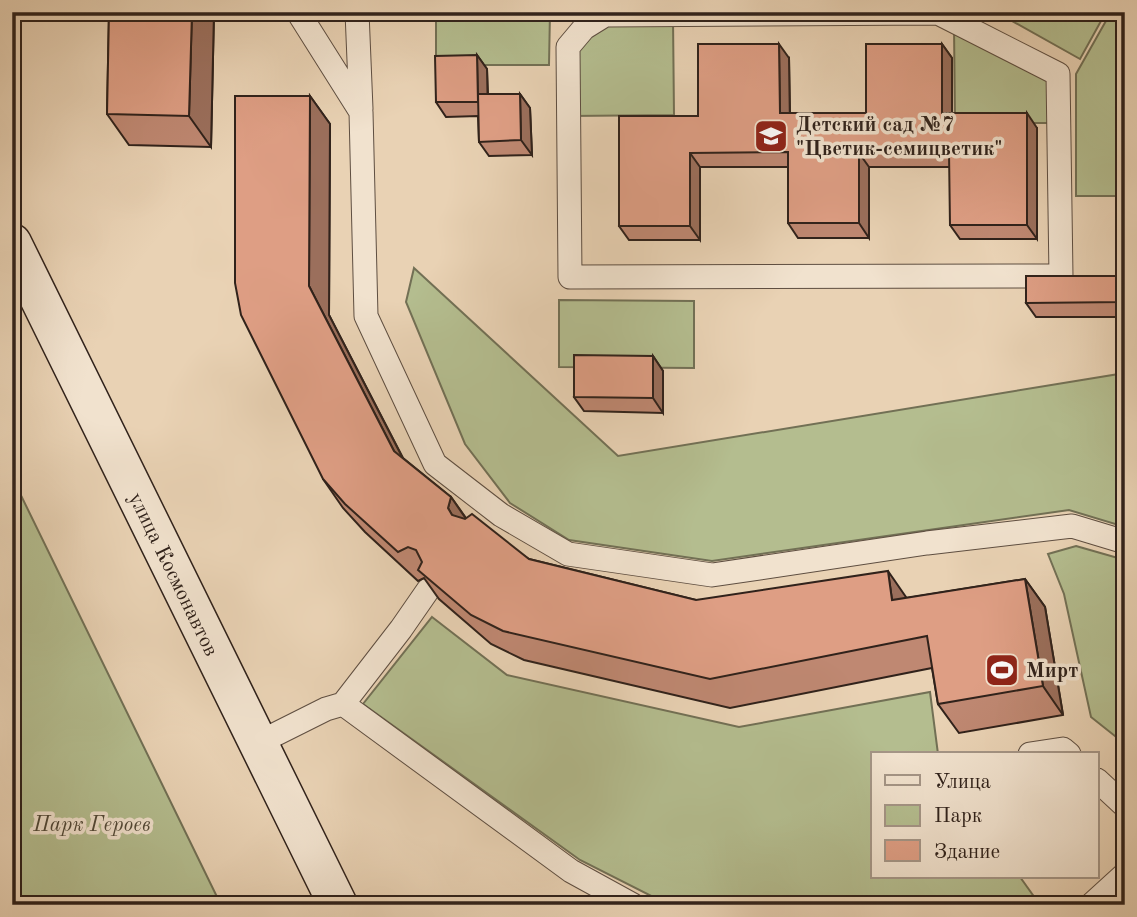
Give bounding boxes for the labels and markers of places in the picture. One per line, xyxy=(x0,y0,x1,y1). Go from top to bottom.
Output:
place label: Детский сад №7 "Цветик-семицветик" xyxy=(796,115,1003,160)
school or university icon: Детский сад №7 "Цветик-семицветик" xyxy=(752,117,790,155)
sports icon: Мирт xyxy=(983,651,1021,689)
place label: Мирт xyxy=(1026,661,1078,682)

